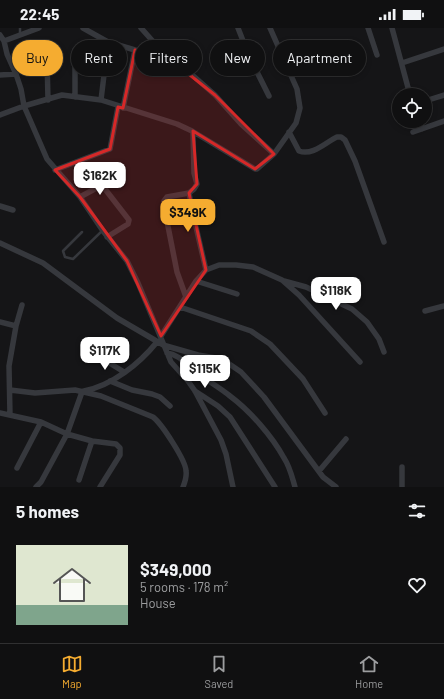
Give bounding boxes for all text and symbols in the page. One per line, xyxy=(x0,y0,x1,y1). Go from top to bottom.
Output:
text: 22:45 xyxy=(20,5,59,23)
chip: Buy xyxy=(12,40,63,76)
chip: Rent xyxy=(71,40,127,76)
chip: Filters xyxy=(135,40,202,76)
chip: New xyxy=(210,40,265,76)
chip: Apartment xyxy=(273,40,366,76)
map controls xyxy=(392,88,432,128)
button: locate xyxy=(392,88,432,128)
pin: $162K xyxy=(72,162,128,196)
text: $162K xyxy=(83,167,117,183)
pin: $349K xyxy=(160,199,216,233)
text: $349K xyxy=(169,204,207,220)
pin: $118K xyxy=(308,277,364,311)
text: $118K xyxy=(320,282,352,298)
pin: $117K xyxy=(77,337,133,371)
text: $117K xyxy=(89,342,121,358)
pin: $115K xyxy=(177,355,233,389)
text: $115K xyxy=(189,360,221,376)
icon: filters xyxy=(406,500,428,522)
text: 5 homes xyxy=(16,501,79,521)
text: $349,000 xyxy=(140,559,211,579)
icon: home xyxy=(48,561,96,609)
icon: heart xyxy=(406,574,428,596)
text: 5 rooms · 178 m² xyxy=(140,579,228,595)
text: House xyxy=(140,595,176,611)
tab: Map xyxy=(61,653,83,690)
tab: Saved xyxy=(205,653,233,690)
tab: Home xyxy=(355,653,383,690)

